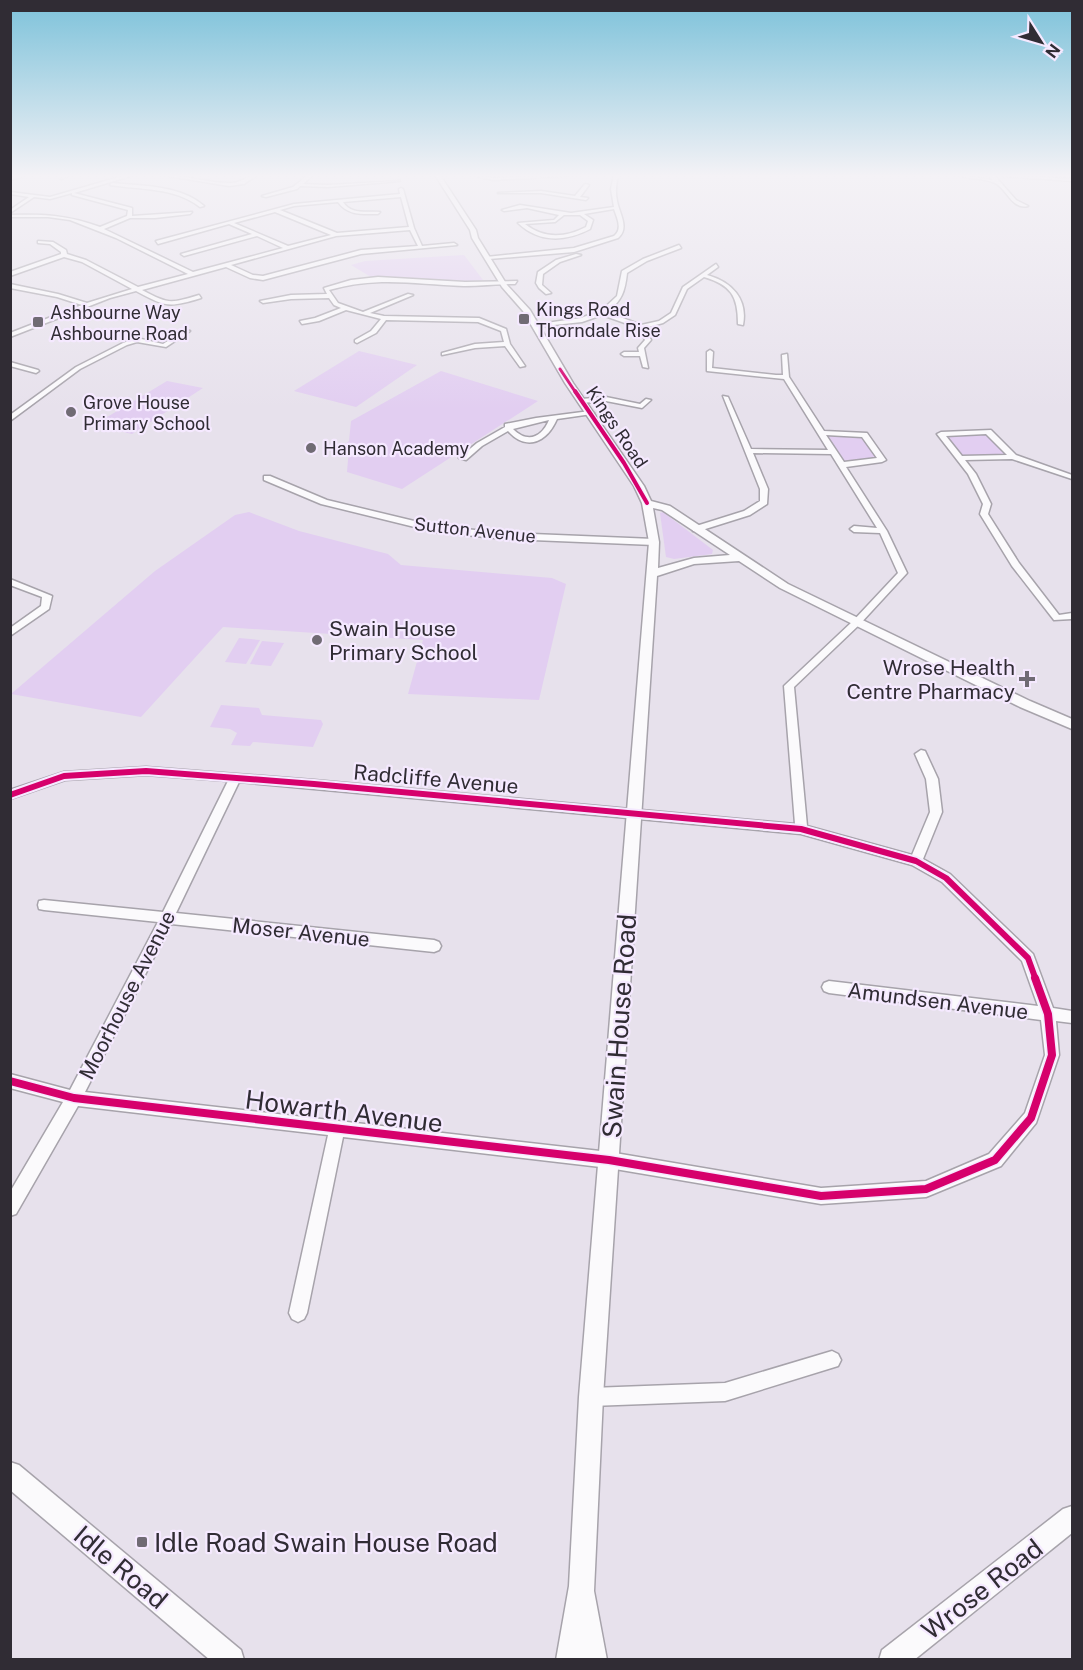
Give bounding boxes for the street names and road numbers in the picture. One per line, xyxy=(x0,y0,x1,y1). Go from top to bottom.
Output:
street label: Kings Road xyxy=(582,382,652,472)
street label: Sutton Avenue xyxy=(413,513,537,547)
street label: Radcliffe Avenue xyxy=(352,759,520,799)
street label: Moorhouse Avenue xyxy=(74,906,180,1084)
street label: Moser Avenue xyxy=(231,912,371,952)
street label: Swain House Road xyxy=(596,913,642,1139)
street label: Amundsen Avenue xyxy=(846,978,1030,1024)
street label: Howarth Avenue xyxy=(243,1083,445,1139)
street label: Idle Road xyxy=(68,1519,174,1615)
street label: Wrose Road xyxy=(915,1532,1049,1646)

